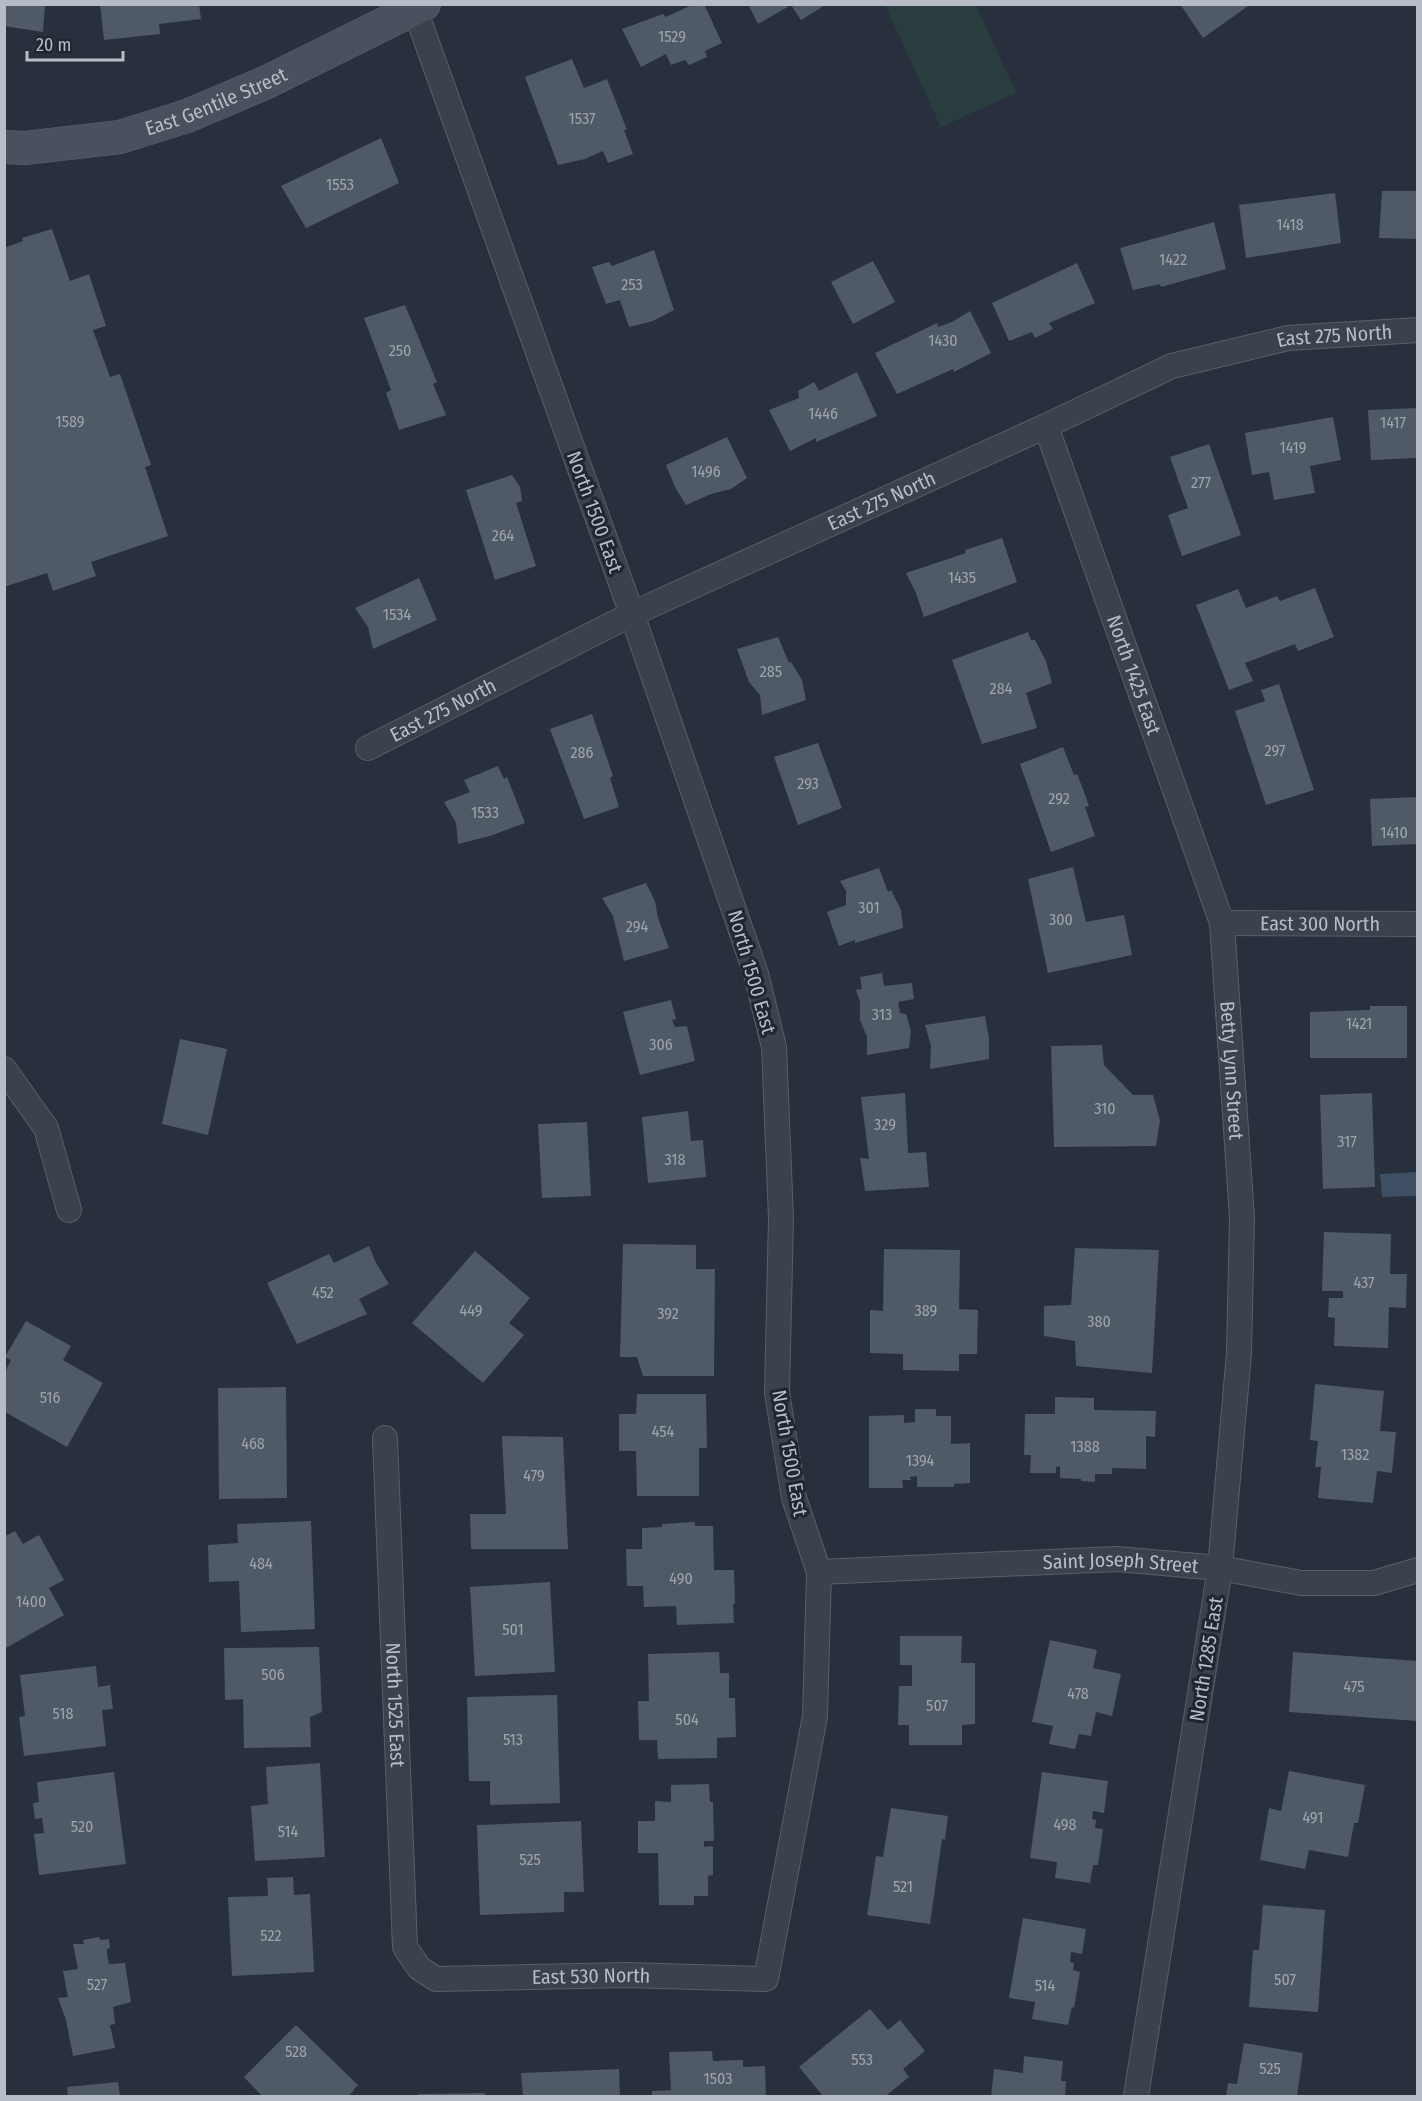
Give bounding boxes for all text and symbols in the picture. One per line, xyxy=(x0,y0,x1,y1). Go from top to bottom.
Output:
scale bar xyxy=(27,24,123,62)
house number: 1529 xyxy=(658,27,686,46)
text: 20 m xyxy=(36,34,71,56)
street label: East Gentile Street xyxy=(142,62,291,140)
house number: 1537 xyxy=(568,109,596,128)
house number: 1553 xyxy=(326,175,354,194)
house number: 1418 xyxy=(1276,215,1304,234)
house number: 1422 xyxy=(1159,250,1187,269)
house number: 253 xyxy=(621,275,643,294)
street label: East 275 North xyxy=(1274,320,1393,352)
house number: 1430 xyxy=(928,331,958,350)
house number: 250 xyxy=(389,341,411,360)
house number: 1446 xyxy=(808,404,838,423)
house number: 1589 xyxy=(55,412,85,431)
house number: 1417 xyxy=(1380,413,1406,432)
house number: 1419 xyxy=(1279,438,1307,457)
street label: North 1500 East xyxy=(562,448,628,577)
house number: 1496 xyxy=(691,462,721,481)
street label: East 275 North xyxy=(824,466,939,536)
house number: 277 xyxy=(1191,473,1211,492)
house number: 264 xyxy=(492,526,515,545)
house number: 1435 xyxy=(948,568,976,587)
house number: 1534 xyxy=(383,605,411,624)
street label: North 1425 East xyxy=(1102,612,1167,738)
house number: 285 xyxy=(760,662,782,681)
street label: East 275 North xyxy=(386,673,500,747)
house number: 284 xyxy=(990,679,1013,698)
house number: 297 xyxy=(1265,741,1286,760)
house number: 286 xyxy=(571,743,594,762)
house number: 293 xyxy=(797,774,819,793)
house number: 292 xyxy=(1048,789,1070,808)
house number: 1533 xyxy=(471,803,499,822)
house number: 1410 xyxy=(1380,823,1408,842)
house number: 301 xyxy=(858,898,880,917)
street label: North 1500 East xyxy=(723,907,781,1037)
house number: 300 xyxy=(1049,910,1073,929)
street label: East 300 North xyxy=(1260,911,1380,936)
house number: 294 xyxy=(626,917,648,936)
street label: Betty Lynn Street xyxy=(1215,1000,1249,1141)
house number: 313 xyxy=(872,1005,892,1024)
house number: 1421 xyxy=(1346,1014,1372,1033)
house number: 306 xyxy=(649,1035,673,1054)
house number: 310 xyxy=(1094,1099,1116,1118)
house number: 329 xyxy=(874,1115,896,1134)
house number: 317 xyxy=(1337,1132,1357,1151)
house number: 318 xyxy=(664,1150,686,1169)
house number: 437 xyxy=(1353,1273,1375,1292)
house number: 452 xyxy=(312,1283,334,1302)
house number: 449 xyxy=(460,1301,483,1320)
house number: 389 xyxy=(915,1301,938,1320)
house number: 392 xyxy=(657,1304,679,1323)
house number: 380 xyxy=(1087,1312,1111,1331)
house number: 516 xyxy=(40,1388,60,1407)
street label: North 1500 East xyxy=(767,1388,813,1518)
house number: 454 xyxy=(652,1422,675,1441)
house number: 468 xyxy=(241,1434,265,1453)
house number: 1388 xyxy=(1070,1437,1100,1456)
house number: 1382 xyxy=(1341,1445,1369,1464)
house number: 1394 xyxy=(906,1451,935,1470)
house number: 479 xyxy=(523,1466,545,1485)
street label: Saint Joseph Street xyxy=(1042,1547,1200,1578)
house number: 484 xyxy=(249,1554,273,1573)
house number: 490 xyxy=(669,1569,693,1588)
house number: 1400 xyxy=(16,1592,46,1611)
street label: North 1285 East xyxy=(1184,1595,1228,1723)
house number: 501 xyxy=(502,1620,524,1639)
street label: North 1525 East xyxy=(381,1642,410,1768)
house number: 506 xyxy=(261,1665,285,1684)
house number: 475 xyxy=(1343,1677,1365,1696)
house number: 478 xyxy=(1067,1684,1089,1703)
house number: 507 xyxy=(926,1696,948,1715)
house number: 518 xyxy=(53,1704,73,1723)
house number: 504 xyxy=(675,1710,699,1729)
house number: 513 xyxy=(503,1730,523,1749)
house number: 491 xyxy=(1302,1808,1324,1827)
house number: 498 xyxy=(1053,1815,1077,1834)
house number: 520 xyxy=(71,1817,93,1836)
house number: 514 xyxy=(278,1822,299,1841)
house number: 525 xyxy=(519,1850,541,1869)
house number: 521 xyxy=(893,1877,913,1896)
house number: 522 xyxy=(260,1926,282,1945)
street label: East 530 North xyxy=(532,1963,651,1989)
house number: 507 xyxy=(1274,1970,1296,1989)
house number: 527 xyxy=(87,1975,108,1994)
house number: 514 xyxy=(1035,1976,1056,1995)
house number: 528 xyxy=(285,2042,307,2061)
house number: 553 xyxy=(851,2050,873,2069)
house number: 525 xyxy=(1259,2059,1281,2078)
house number: 1503 xyxy=(704,2069,732,2088)

